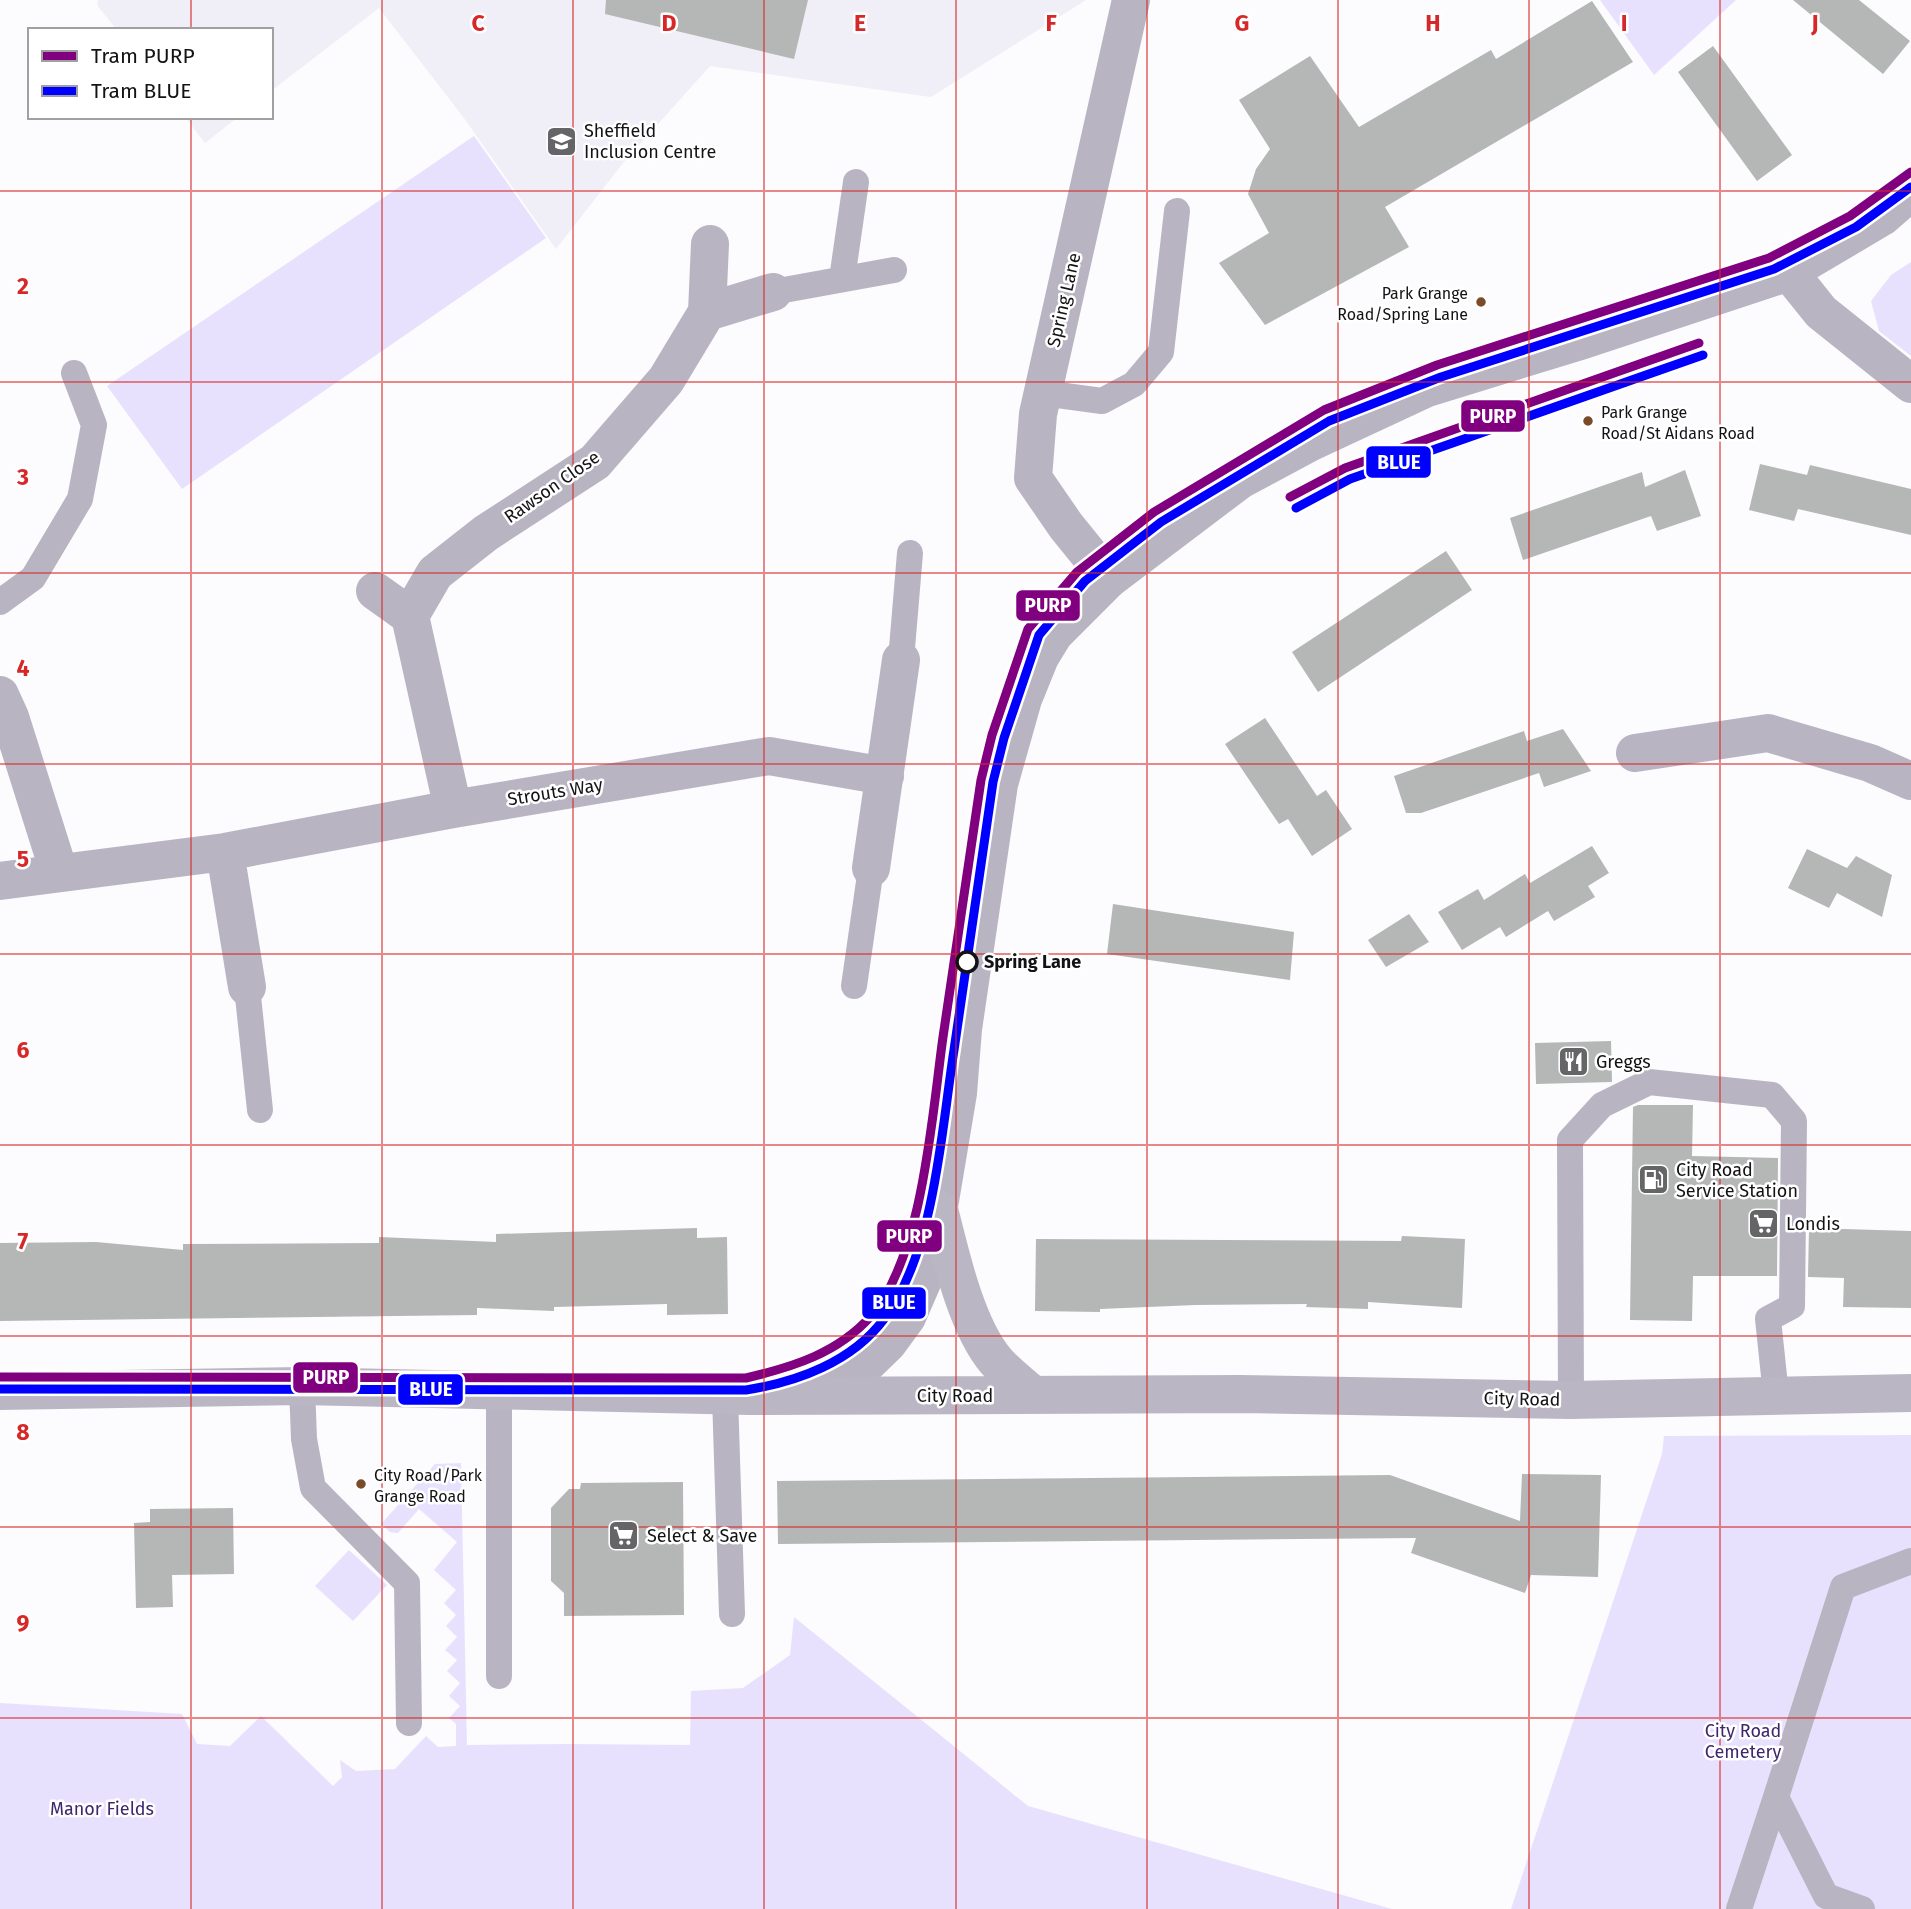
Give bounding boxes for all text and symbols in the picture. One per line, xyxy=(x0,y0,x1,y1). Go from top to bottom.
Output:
text: C xyxy=(471,9,485,37)
text: D xyxy=(662,9,677,37)
text: E xyxy=(854,9,866,37)
text: F xyxy=(1045,9,1057,37)
text: G xyxy=(1235,9,1249,37)
text: H xyxy=(1425,9,1441,37)
text: I xyxy=(1621,9,1627,37)
text: J xyxy=(1810,9,1819,37)
legend xyxy=(28,28,273,119)
text: Tram PURP xyxy=(91,43,195,69)
text: Tram BLUE xyxy=(91,78,191,104)
place label: Sheffield Inclusion Centre xyxy=(584,120,716,163)
school or university icon: Sheffield Inclusion Centre xyxy=(544,124,578,158)
street label: Spring Lane xyxy=(1042,251,1086,349)
text: 2 xyxy=(17,272,29,300)
place label: Park Grange Road/Spring Lane xyxy=(1337,284,1468,324)
marker: Park Grange Road/Spring Lane xyxy=(1474,295,1488,309)
line badge: PURP xyxy=(1460,399,1526,433)
place label: Park Grange Road/St Aidans Road xyxy=(1601,403,1755,443)
text: PURP xyxy=(1470,405,1516,428)
marker: Park Grange Road/St Aidans Road xyxy=(1581,414,1595,428)
line badge: BLUE xyxy=(1365,445,1432,479)
street label: Rawson Close xyxy=(500,446,604,528)
text: BLUE xyxy=(1377,451,1421,474)
text: 3 xyxy=(16,463,29,491)
line badge: PURP xyxy=(1015,589,1081,622)
text: PURP xyxy=(1025,594,1071,617)
text: 4 xyxy=(17,654,30,682)
street label: Strouts Way xyxy=(506,774,604,810)
text: 5 xyxy=(17,845,29,873)
marker: Spring Lane xyxy=(956,951,978,973)
place label: Spring Lane xyxy=(984,951,1081,973)
text: 6 xyxy=(17,1036,30,1064)
restaurant icon: Greggs xyxy=(1556,1045,1590,1079)
place label: Greggs xyxy=(1596,1051,1651,1073)
place label: City Road Service Station xyxy=(1676,1159,1798,1202)
fuel station icon: City Road Service Station xyxy=(1636,1163,1670,1197)
supermarket icon: Londis xyxy=(1746,1207,1780,1241)
place label: Londis xyxy=(1786,1213,1840,1235)
line badge: PURP xyxy=(876,1219,943,1253)
text: PURP xyxy=(886,1225,932,1248)
text: 7 xyxy=(18,1227,29,1255)
line badge: BLUE xyxy=(861,1286,927,1320)
text: BLUE xyxy=(872,1291,916,1314)
line badge: PURP xyxy=(292,1361,359,1394)
text: PURP xyxy=(303,1366,349,1389)
line badge: BLUE xyxy=(397,1373,464,1406)
text: BLUE xyxy=(409,1378,453,1401)
street label: City Road xyxy=(917,1385,993,1407)
street label: City Road xyxy=(1483,1387,1561,1411)
text: 8 xyxy=(16,1418,30,1446)
place label: City Road/Park Grange Road xyxy=(374,1466,483,1506)
marker: City Road/Park Grange Road xyxy=(354,1477,368,1491)
supermarket icon: Select & Save xyxy=(607,1519,641,1553)
place label: Select & Save xyxy=(647,1525,757,1547)
text: 9 xyxy=(17,1609,30,1637)
park label: City Road Cemetery xyxy=(1705,1720,1781,1763)
park label: Manor Fields xyxy=(50,1798,154,1820)

